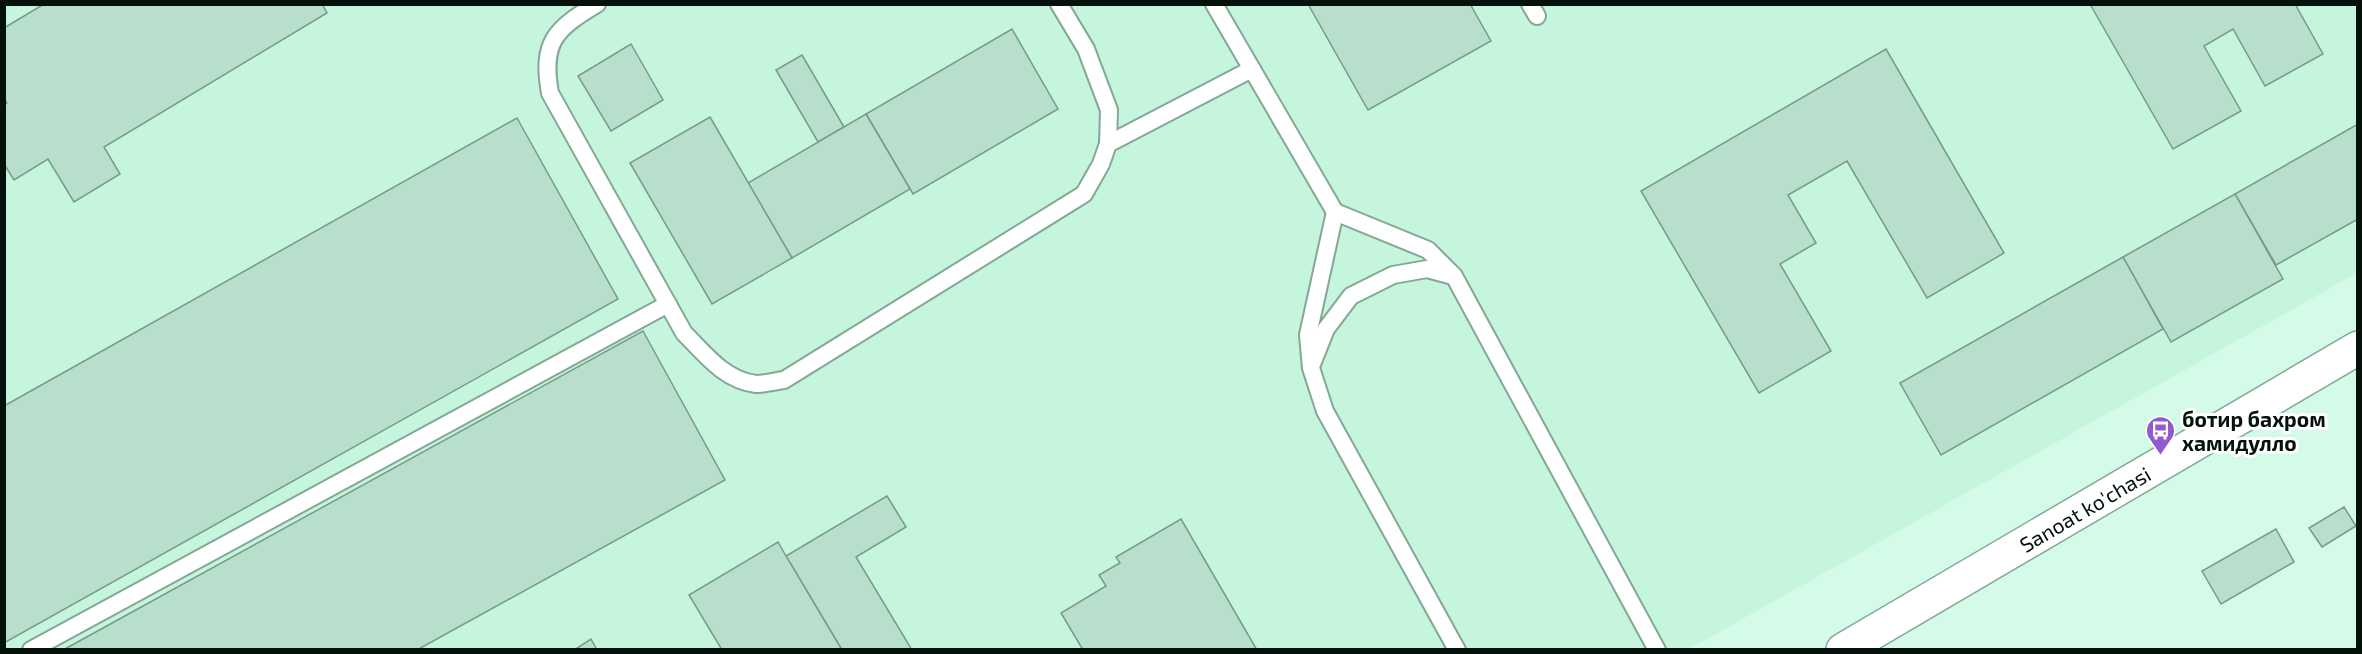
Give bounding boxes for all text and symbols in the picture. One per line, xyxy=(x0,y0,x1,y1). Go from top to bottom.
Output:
place label: ботир бахром хамидулло xyxy=(2182,406,2326,455)
bus stop icon: ботир бахром хамидулло xyxy=(2145,414,2177,456)
street label: Sanoat ko'chasi xyxy=(2015,460,2154,556)

